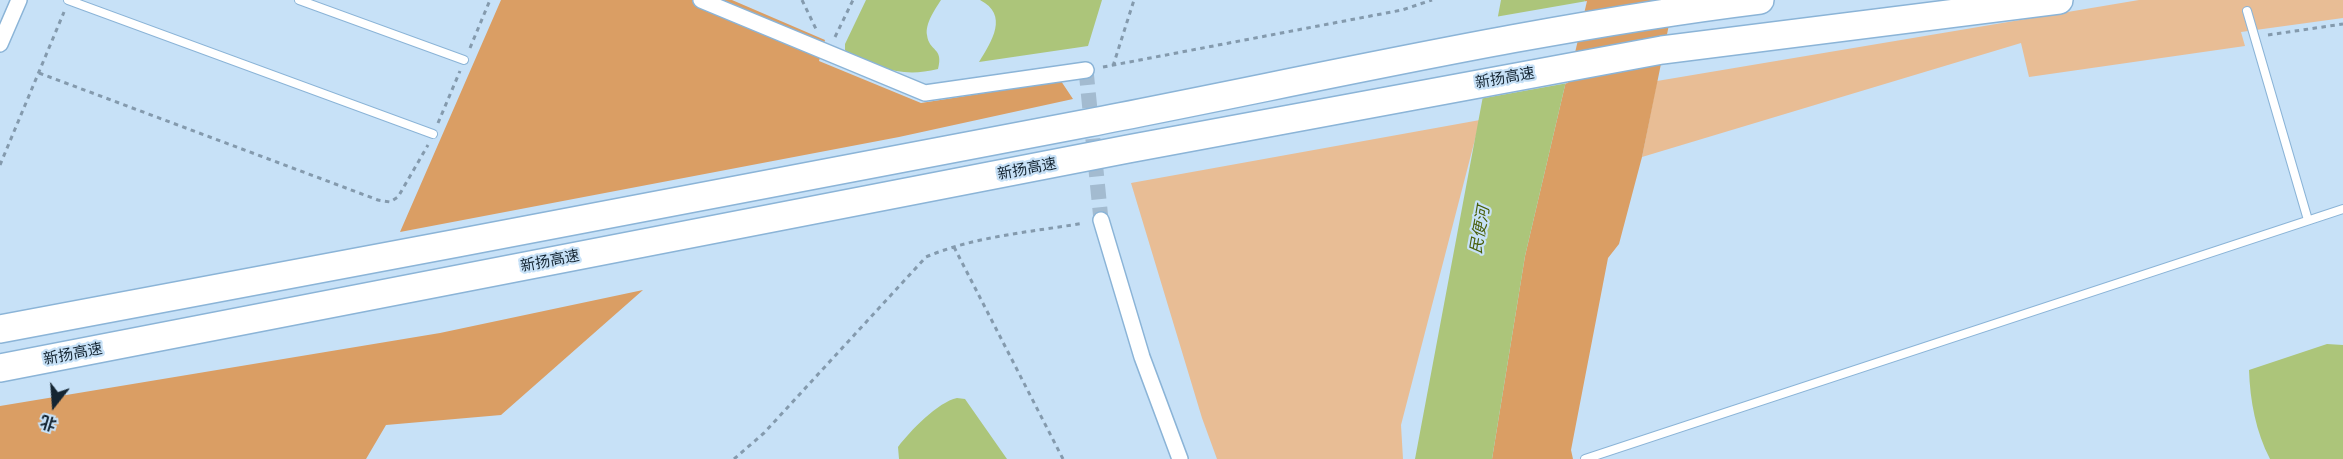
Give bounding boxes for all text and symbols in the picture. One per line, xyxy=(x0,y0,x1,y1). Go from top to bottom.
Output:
street label: 新扬高速 xyxy=(1474,64,1536,92)
street label: 新扬高速 xyxy=(996,154,1058,184)
water label: 民便河 xyxy=(1466,205,1494,255)
street label: 新扬高速 xyxy=(519,246,581,276)
street label: 新扬高速 xyxy=(42,339,104,369)
north arrow xyxy=(24,375,84,435)
text: 北 xyxy=(38,411,59,434)

